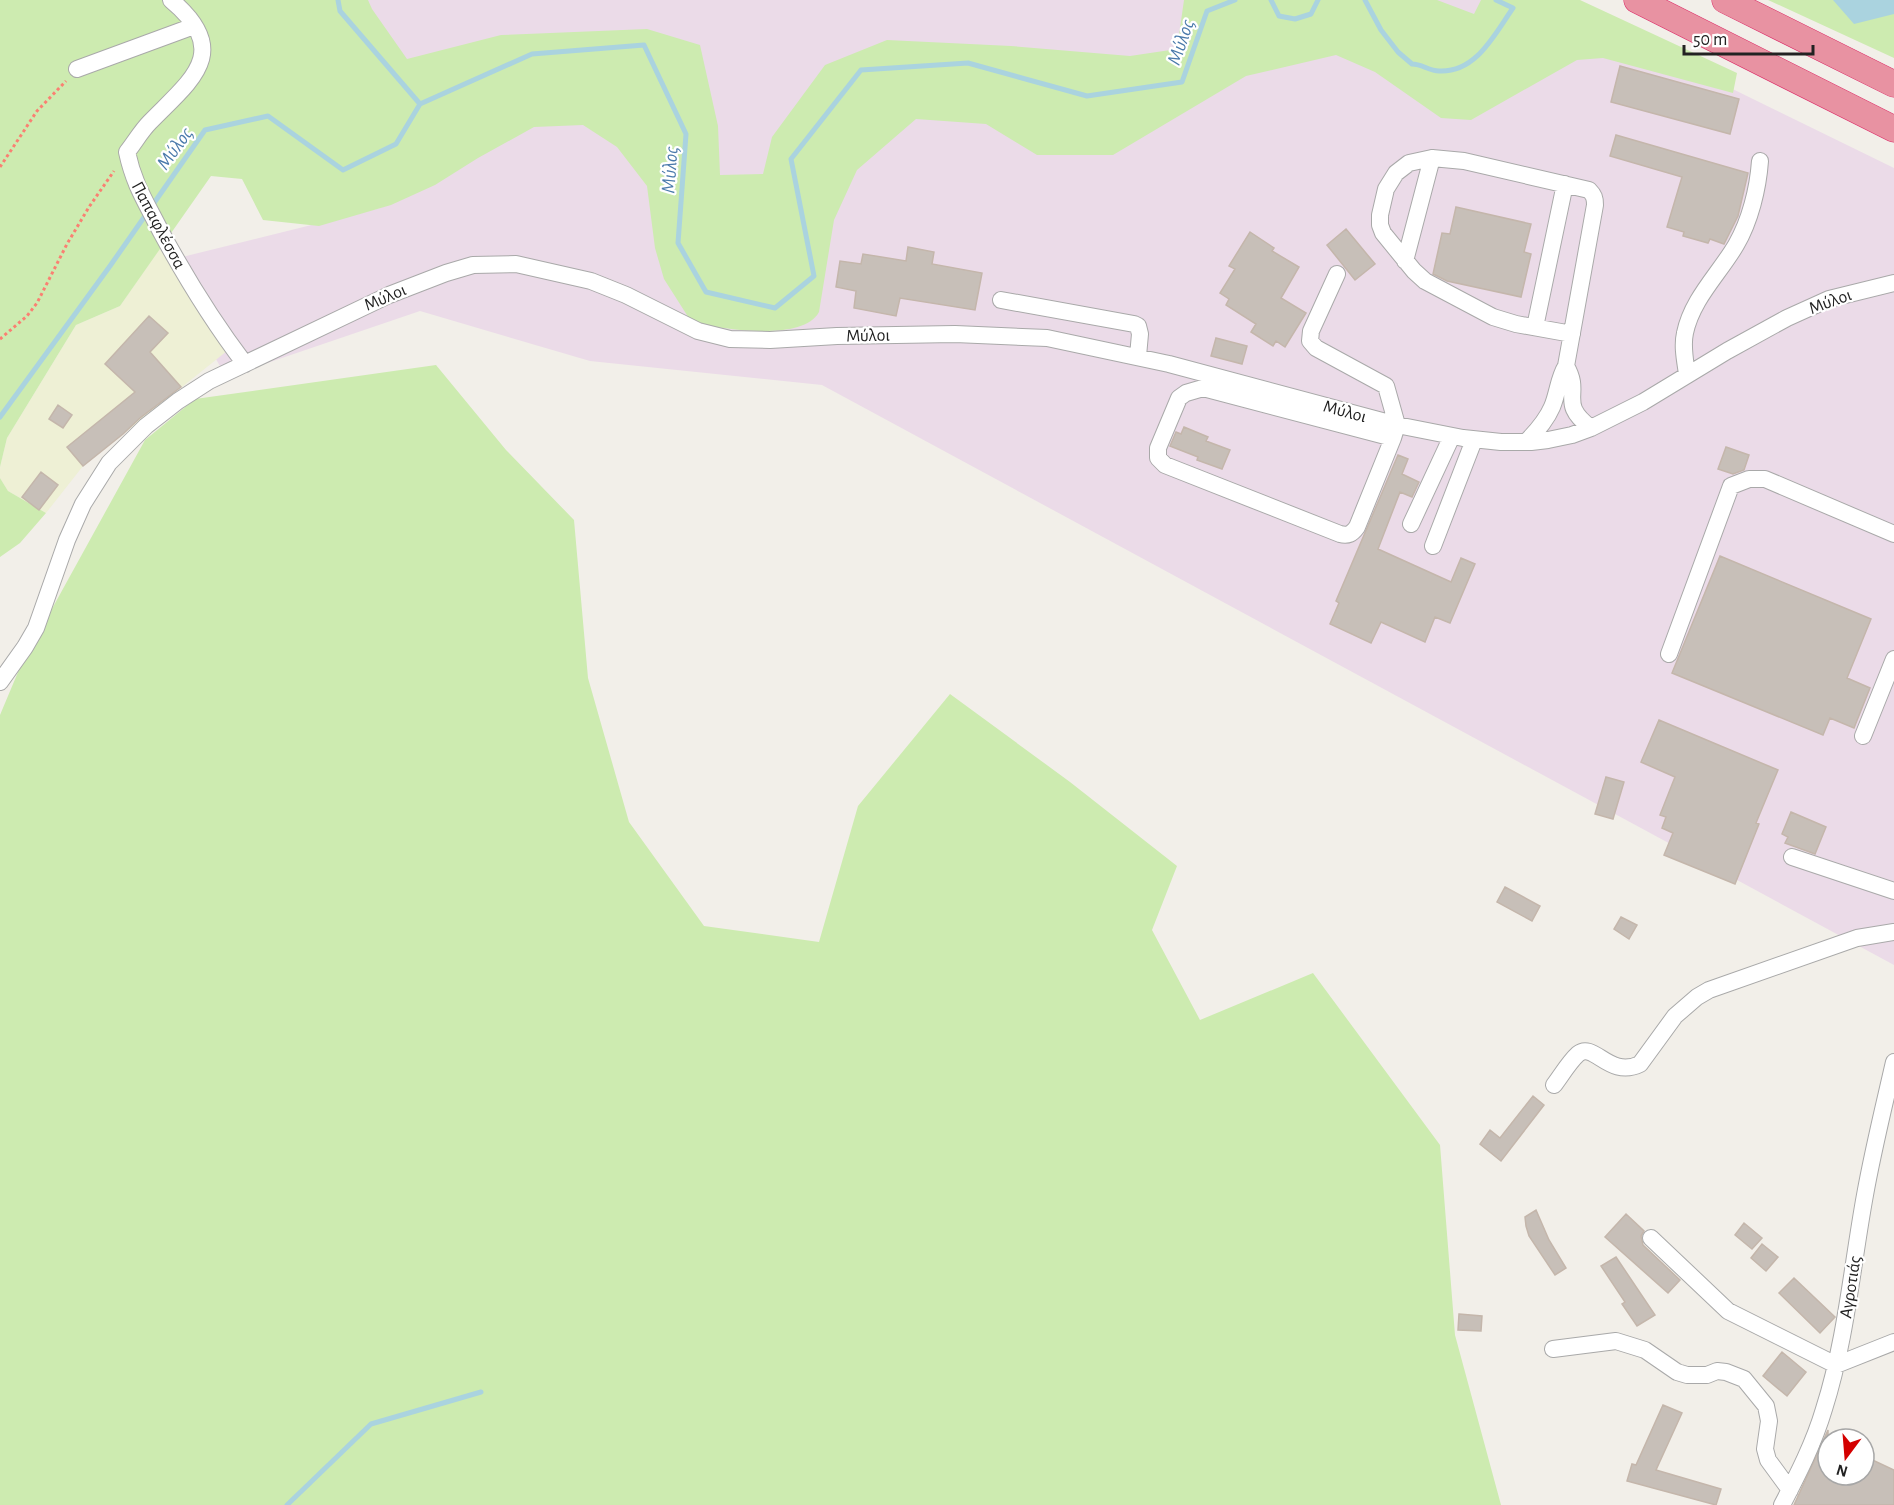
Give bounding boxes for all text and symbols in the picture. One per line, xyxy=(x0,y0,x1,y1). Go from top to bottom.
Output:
water label: Μύλος xyxy=(1164,17,1198,68)
scale bar xyxy=(1684,18,1813,56)
text: 50 m xyxy=(1693,31,1727,49)
water label: Μύλος xyxy=(153,124,197,173)
water label: Μύλος xyxy=(658,146,682,194)
street label: Παπαφλέσσα xyxy=(128,179,189,272)
street label: Μύλοι xyxy=(362,281,409,315)
street label: Μύλοι xyxy=(1807,286,1854,318)
street label: Μύλοι xyxy=(846,327,890,345)
street label: Μύλοι xyxy=(1321,398,1368,426)
street label: Αγροτιάς xyxy=(1837,1255,1865,1320)
north arrow xyxy=(1816,1427,1876,1487)
text: N xyxy=(1835,1461,1850,1480)

